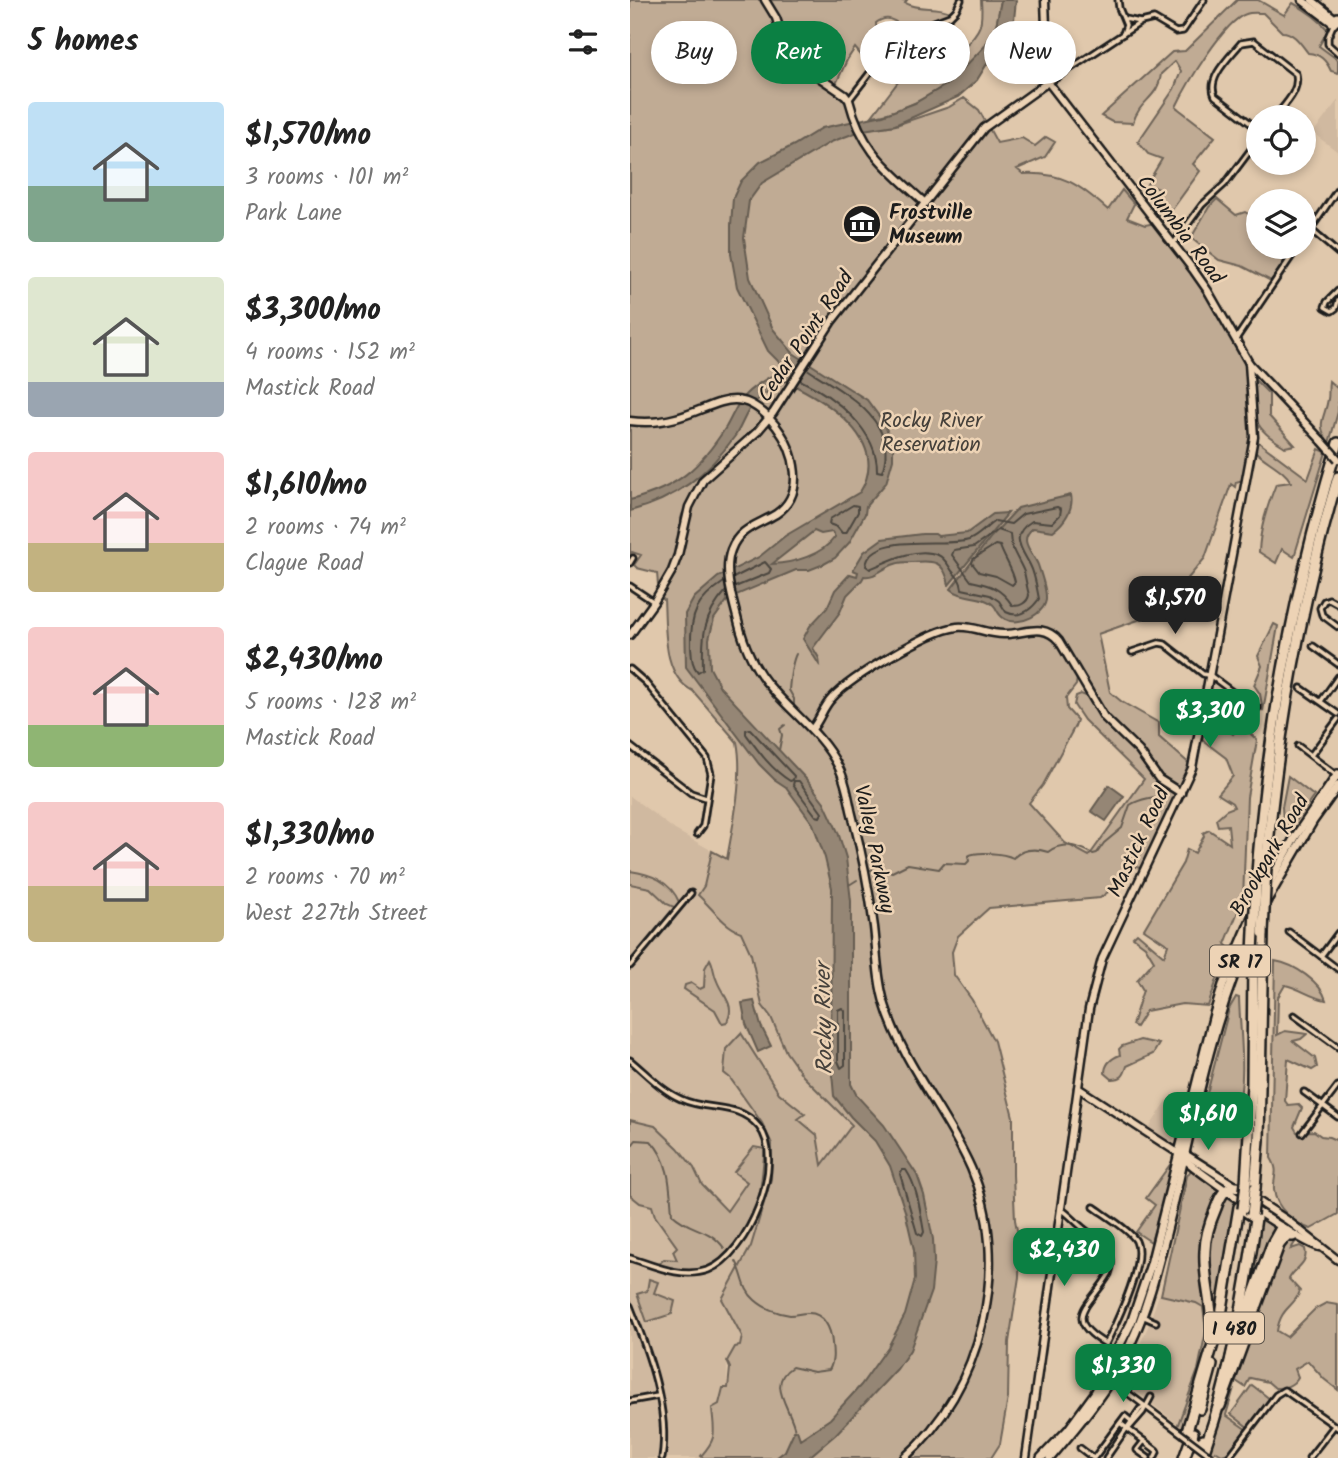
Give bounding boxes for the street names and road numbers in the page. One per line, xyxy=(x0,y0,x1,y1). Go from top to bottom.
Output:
street label: Columbia Road xyxy=(1127,168,1233,292)
street label: Cedar Point Road xyxy=(750,264,863,410)
street label: Valley Parkway xyxy=(844,782,903,917)
street label: Mastick Road xyxy=(1099,782,1180,903)
street label: Brookpark Road xyxy=(1222,788,1319,923)
road number: SR 17 xyxy=(1210,945,1270,976)
road number: I 480 xyxy=(1204,1312,1264,1344)

